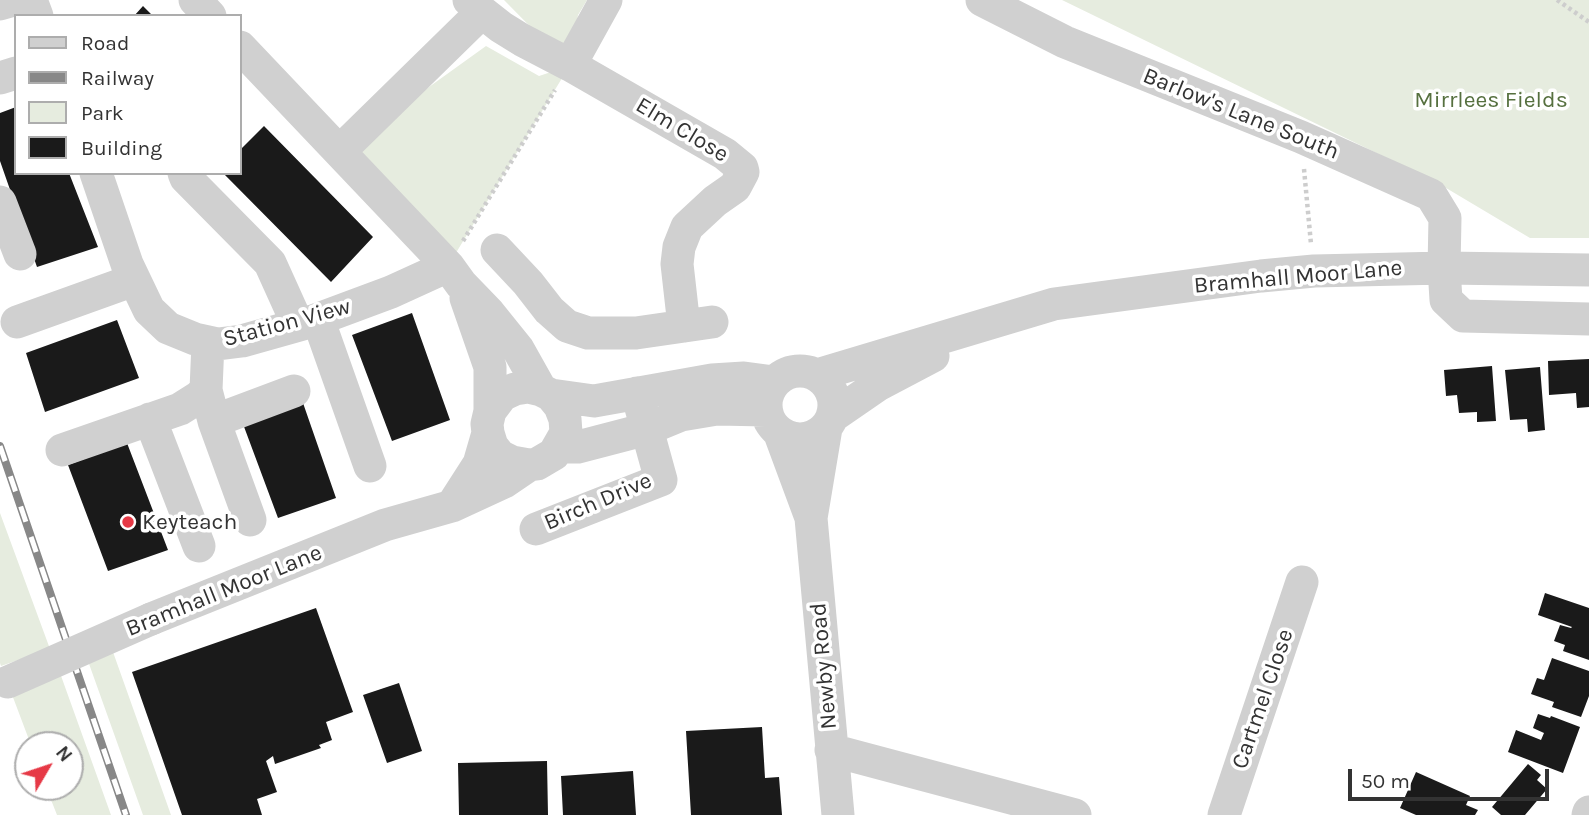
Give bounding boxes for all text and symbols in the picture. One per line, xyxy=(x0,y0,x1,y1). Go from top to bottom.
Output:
legend xyxy=(14,14,242,175)
text: Road xyxy=(81,31,129,55)
street label: Barlow's Lane South xyxy=(1139,62,1343,166)
text: Railway xyxy=(81,66,154,90)
park label: Mirrlees Fields xyxy=(1414,86,1568,114)
street label: Elm Close xyxy=(631,92,733,168)
text: Park xyxy=(81,101,124,125)
text: Building xyxy=(81,136,162,160)
street label: Bramhall Moor Lane xyxy=(1193,254,1403,300)
street label: Station View xyxy=(220,293,354,353)
street label: Birch Drive xyxy=(540,467,656,537)
place label: Keyteach xyxy=(142,508,237,536)
marker: Keyteach xyxy=(120,514,136,530)
street label: Bramhall Moor Lane xyxy=(122,539,326,643)
street label: Newby Road xyxy=(805,602,843,730)
street label: Cartmel Close xyxy=(1226,626,1300,772)
north arrow xyxy=(14,731,84,801)
text: N xyxy=(51,742,77,766)
scale bar xyxy=(1351,756,1552,800)
text: 50 m xyxy=(1361,769,1410,793)

